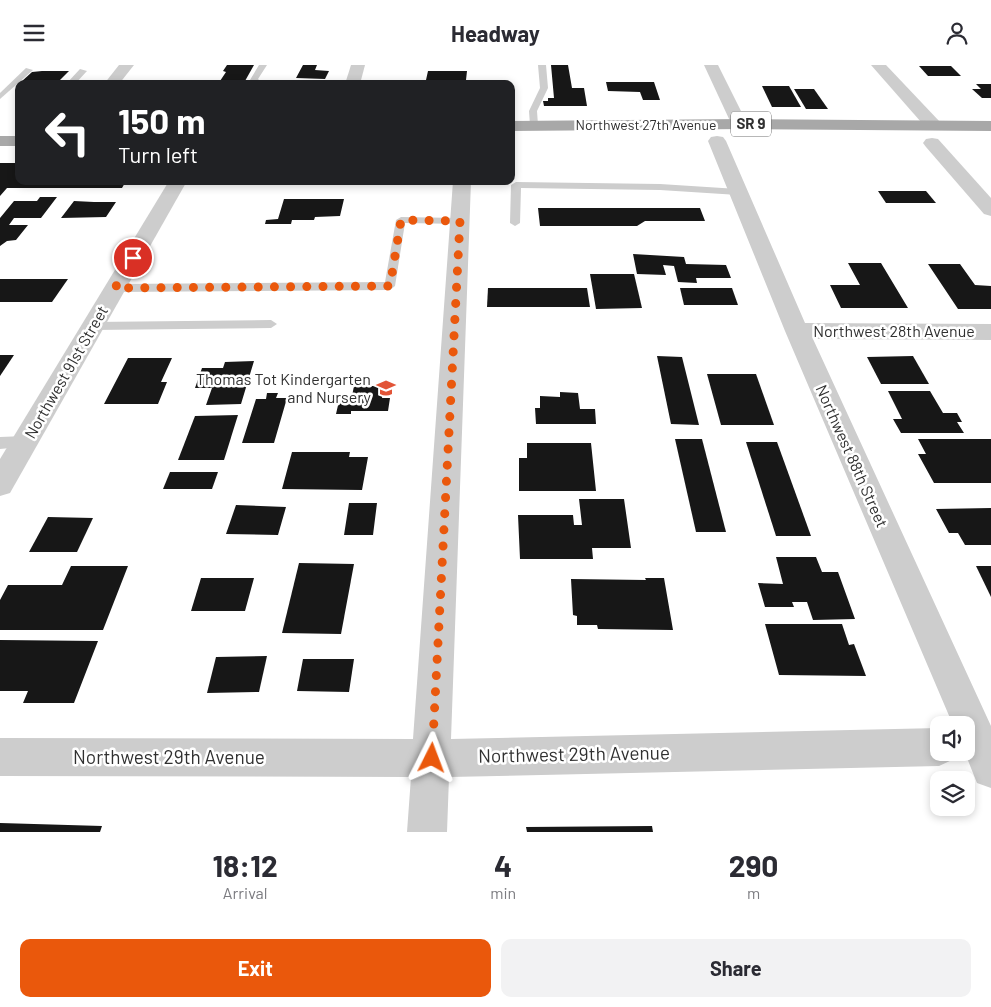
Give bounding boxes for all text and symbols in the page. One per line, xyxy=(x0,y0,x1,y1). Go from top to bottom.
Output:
icon: menu xyxy=(20,19,48,47)
icon: person xyxy=(943,19,971,47)
text: Headway xyxy=(451,20,540,46)
text: 150 m xyxy=(118,99,205,141)
icon: left xyxy=(35,100,100,165)
road number: SR 9 xyxy=(731,111,771,137)
street label: Northwest 27th Avenue xyxy=(576,116,716,133)
text: Turn left xyxy=(118,141,198,167)
pin xyxy=(112,237,154,279)
icon: arrive xyxy=(119,244,147,272)
street label: Northwest 91st Street xyxy=(20,302,111,442)
street label: Northwest 28th Avenue xyxy=(813,321,975,340)
place label: Thomas Tot Kindergarten and Nursery xyxy=(196,369,372,406)
school or university icon: Thomas Tot Kindergarten and Nursery xyxy=(375,377,397,399)
street label: Northwest 88th Street xyxy=(812,381,893,530)
map controls xyxy=(930,716,975,816)
button: sound xyxy=(930,716,975,761)
position arrow xyxy=(405,731,457,783)
street label: Northwest 29th Avenue xyxy=(478,740,670,767)
street label: Northwest 29th Avenue xyxy=(73,745,265,768)
button: layers xyxy=(930,771,975,816)
text: 18:12 xyxy=(213,847,278,883)
text: 4 xyxy=(494,847,512,883)
text: 290 xyxy=(729,847,778,883)
text: Arrival xyxy=(223,883,267,902)
text: min xyxy=(490,883,516,902)
text: m xyxy=(747,883,760,902)
button: Exit xyxy=(20,939,491,997)
button: Share xyxy=(501,939,971,997)

